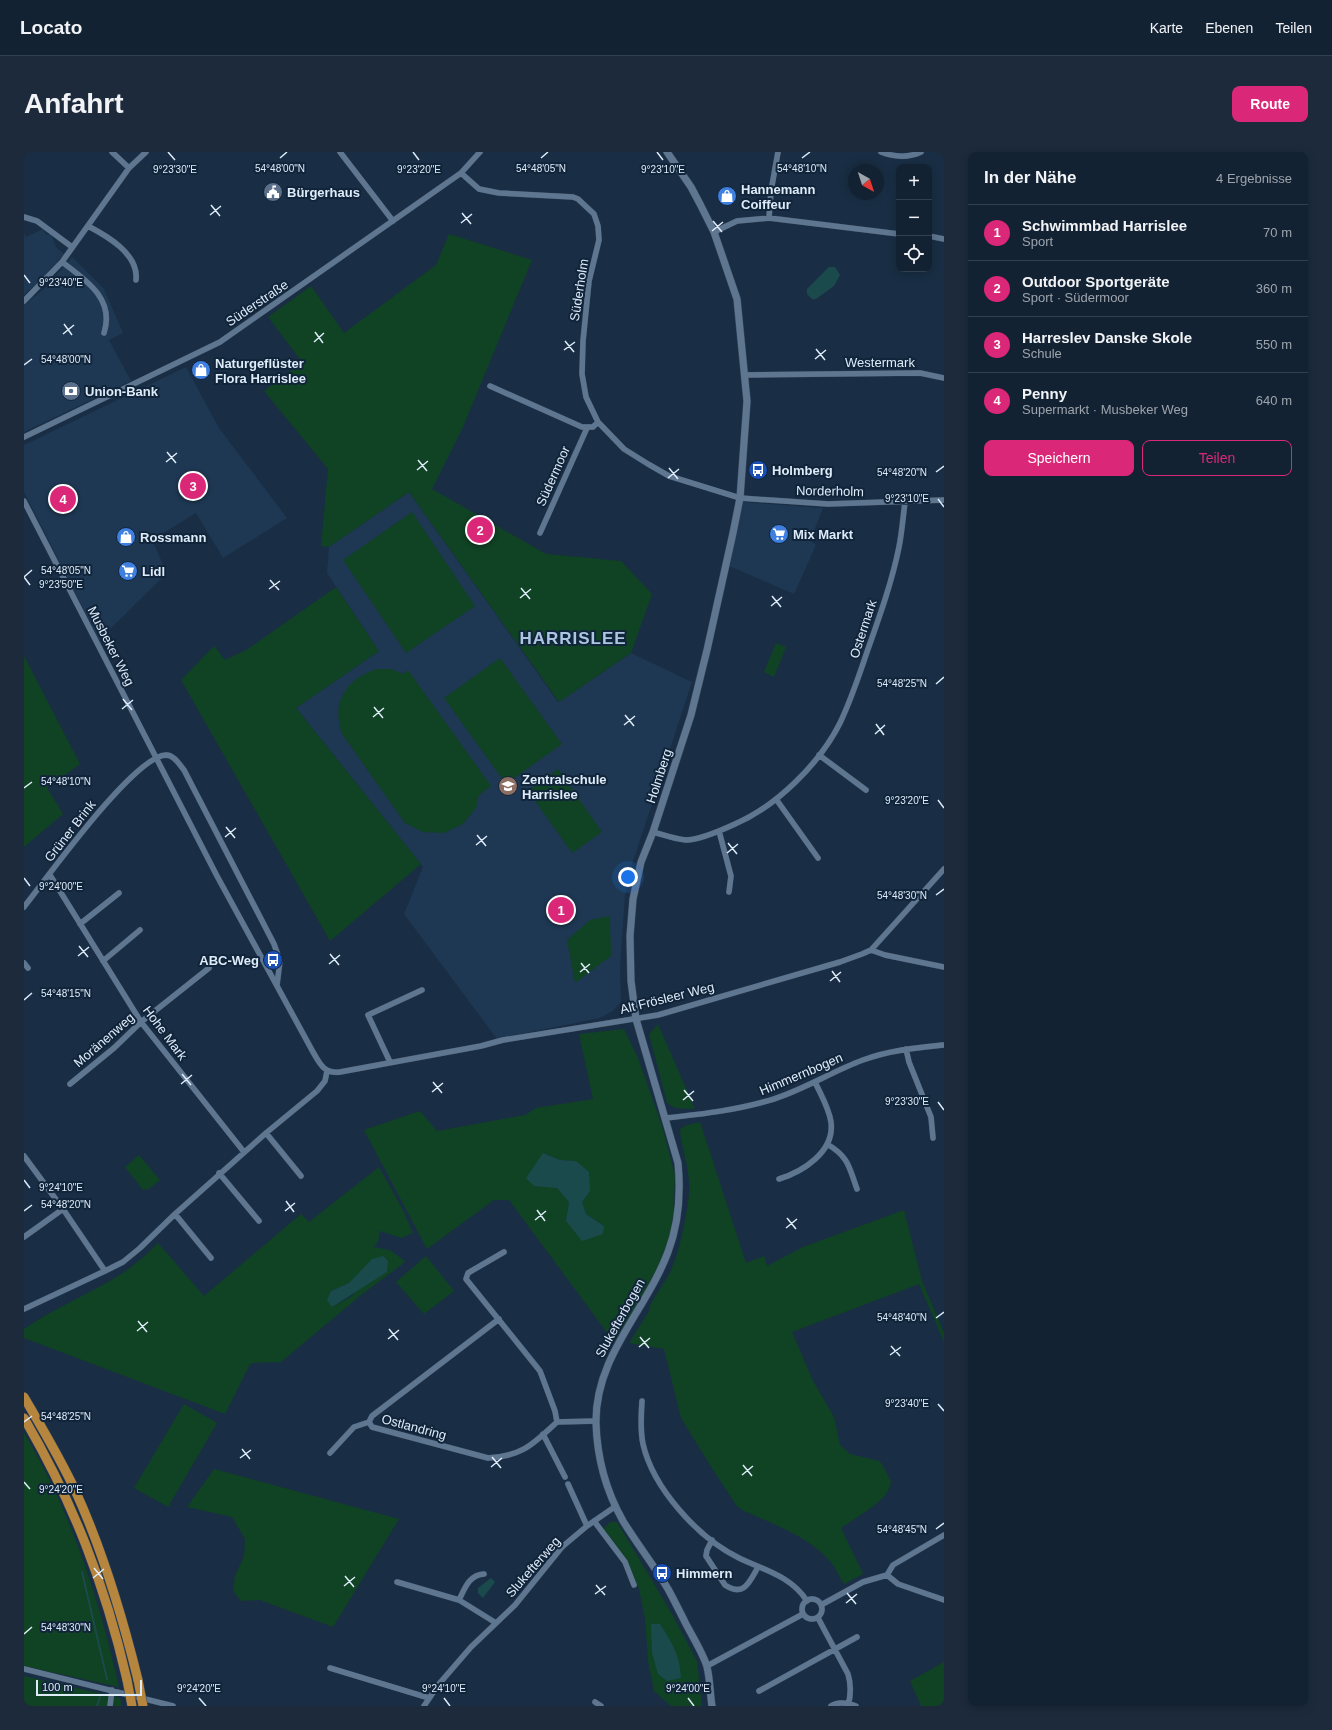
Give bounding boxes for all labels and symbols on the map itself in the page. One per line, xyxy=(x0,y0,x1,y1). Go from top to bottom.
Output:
text: 54°48'00"N xyxy=(255,163,305,174)
text: 54°48'05"N xyxy=(516,163,566,174)
text: 54°48'10"N xyxy=(777,163,827,174)
text: 9°23'30"E xyxy=(153,164,197,175)
text: 9°23'20"E xyxy=(397,164,441,175)
text: 9°23'10"E xyxy=(641,164,685,175)
north arrow xyxy=(848,164,884,200)
public building icon: Bürgerhaus xyxy=(262,181,284,203)
place label: Hannemann Coiffeur xyxy=(741,182,815,212)
place label: Bürgerhaus xyxy=(287,185,360,200)
shop icon: Hannemann Coiffeur xyxy=(716,185,738,207)
street label: Süderholm xyxy=(567,258,591,322)
text: 9°23'40"E xyxy=(39,277,83,288)
street label: Süderstraße xyxy=(223,277,291,329)
text: 54°48'00"N xyxy=(41,354,91,365)
street label: Westermark xyxy=(845,355,915,370)
place label: Naturgeflüster Flora Harrislee xyxy=(215,356,306,386)
shop icon: Naturgeflüster Flora Harrislee xyxy=(190,359,212,381)
bank icon: Union-Bank xyxy=(60,380,82,402)
place label: Union-Bank xyxy=(85,384,159,399)
street label: Südermoor xyxy=(533,443,573,508)
bus stop icon: Holmberg xyxy=(747,459,769,481)
place label: Holmberg xyxy=(772,463,833,478)
text: 54°48'20"N xyxy=(877,467,927,478)
pin: 3 xyxy=(180,471,206,501)
street label: Norderholm xyxy=(796,483,864,499)
pin: 4 xyxy=(50,484,76,514)
text: 9°23'10"E xyxy=(885,493,929,504)
pin: 2 xyxy=(467,515,493,545)
supermarket icon: Mix Markt xyxy=(768,523,790,545)
shop icon: Rossmann xyxy=(115,526,137,548)
place label: Mix Markt xyxy=(793,527,854,542)
place label: Rossmann xyxy=(140,530,207,545)
supermarket icon: Lidl xyxy=(117,560,139,582)
place label: Lidl xyxy=(142,564,165,579)
text: 54°48'05"N xyxy=(41,565,91,576)
text: 9°23'50"E xyxy=(39,579,83,590)
street label: Ostermark xyxy=(846,597,880,660)
street label: Musbeker Weg xyxy=(85,604,137,688)
district label: HARRISLEE xyxy=(519,629,627,648)
text: 54°48'25"N xyxy=(877,678,927,689)
street label: Holmberg xyxy=(643,747,675,805)
place label: Zentralschule Harrislee xyxy=(522,772,607,802)
school or university icon: Zentralschule Harrislee xyxy=(497,775,519,797)
text: 54°48'10"N xyxy=(41,776,91,787)
text: 9°23'20"E xyxy=(885,795,929,806)
street label: Grüner Brink xyxy=(41,797,99,865)
your location xyxy=(618,867,638,887)
text: 9°24'00"E xyxy=(39,881,83,892)
text: 54°48'30"N xyxy=(877,890,927,901)
pin: 1 xyxy=(548,895,574,925)
bus stop icon: ABC-Weg xyxy=(262,949,284,971)
place label: ABC-Weg xyxy=(199,953,259,968)
street label: Alt Frösleer Weg xyxy=(618,979,716,1017)
text: 54°48'15"N xyxy=(41,988,91,999)
street label: Hohe Mark xyxy=(140,1003,190,1063)
street label: Moränenweg xyxy=(71,1010,137,1070)
street label: Himmernbogen xyxy=(757,1050,845,1098)
text: 9°23'30"E xyxy=(885,1096,929,1107)
text: 9°24'10"E xyxy=(39,1182,83,1193)
text: 54°48'20"N xyxy=(41,1199,91,1210)
street label: Slukefterbogen xyxy=(592,1276,648,1360)
text: 54°48'40"N xyxy=(877,1312,927,1323)
text: 9°23'40"E xyxy=(885,1398,929,1409)
text: 54°48'25"N xyxy=(41,1411,91,1422)
street label: Ostlandring xyxy=(380,1411,448,1443)
text: 9°24'20"E xyxy=(39,1484,83,1495)
text: 54°48'45"N xyxy=(877,1524,927,1535)
street label: Slukefterweg xyxy=(503,1534,563,1600)
bus stop icon: Himmern xyxy=(651,1562,673,1584)
place label: Himmern xyxy=(676,1566,732,1581)
text: 54°48'30"N xyxy=(41,1622,91,1633)
scale bar xyxy=(36,1678,142,1697)
text: 9°24'20"E xyxy=(177,1683,221,1694)
text: 9°24'10"E xyxy=(422,1683,466,1694)
text: 9°24'00"E xyxy=(666,1683,710,1694)

